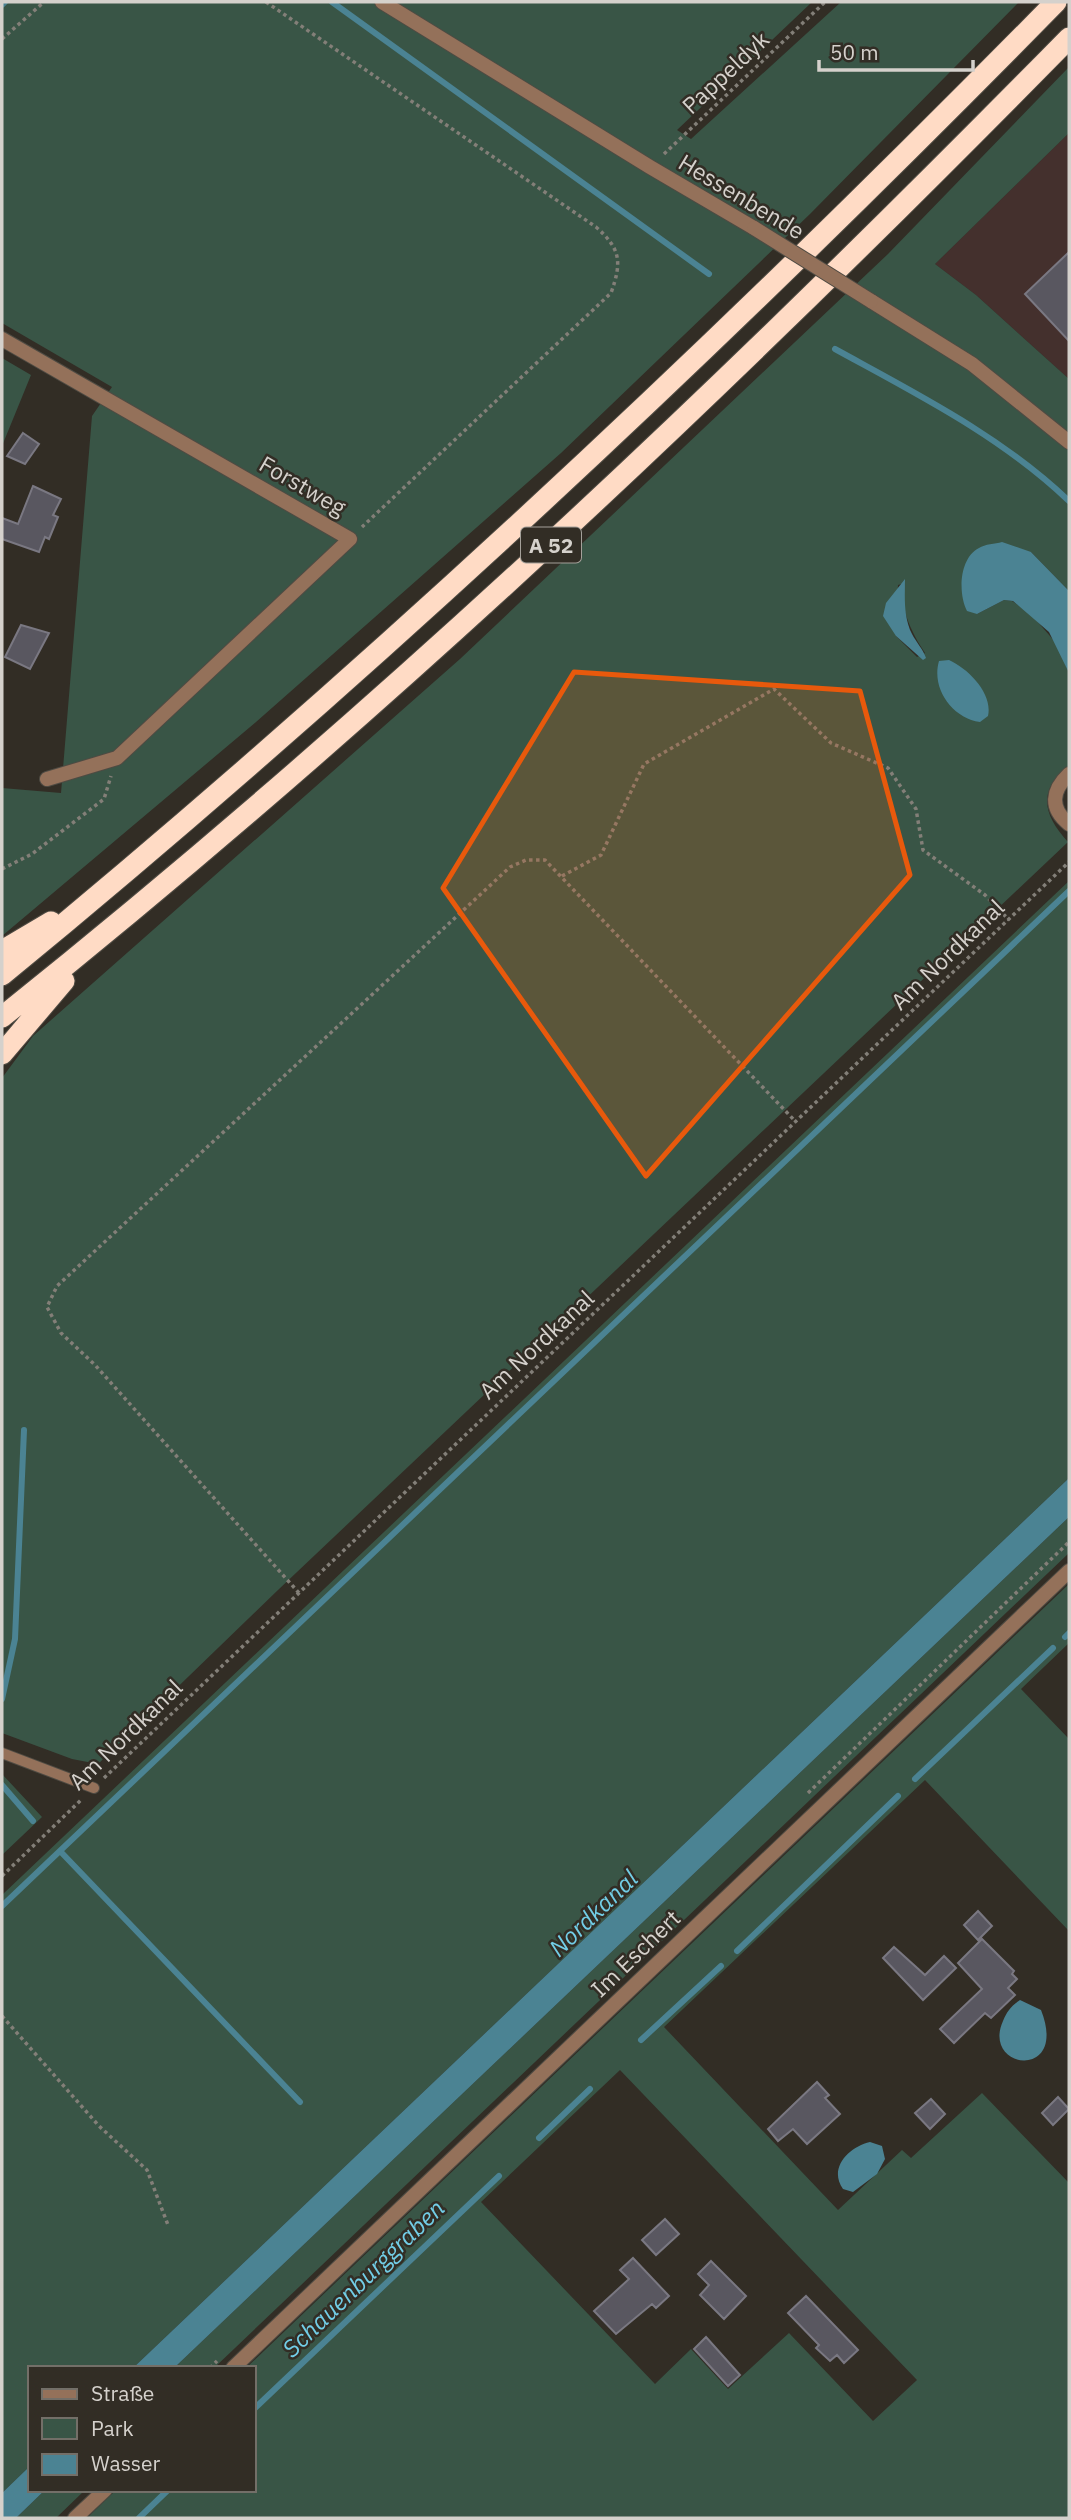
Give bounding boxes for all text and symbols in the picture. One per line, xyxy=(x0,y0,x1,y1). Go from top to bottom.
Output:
street label: Pappeldyk xyxy=(675,24,775,120)
scale bar xyxy=(819,28,973,72)
text: 50 m xyxy=(830,38,879,66)
street label: Hessenbende xyxy=(673,147,811,245)
street label: Forstweg xyxy=(254,448,352,522)
road number: A 52 xyxy=(521,528,581,562)
street label: Am Nordkanal xyxy=(884,892,1010,1016)
street label: Am Nordkanal xyxy=(472,1283,600,1405)
street label: Am Nordkanal xyxy=(62,1672,188,1796)
water label: Nordkanal xyxy=(542,1862,645,1963)
street label: Im Eschert xyxy=(584,1903,686,2003)
water label: Schauenburggraben xyxy=(275,2192,451,2364)
legend xyxy=(28,2366,256,2492)
text: Straße xyxy=(91,2379,154,2407)
text: Park xyxy=(91,2414,134,2442)
text: Wasser xyxy=(91,2449,161,2477)

